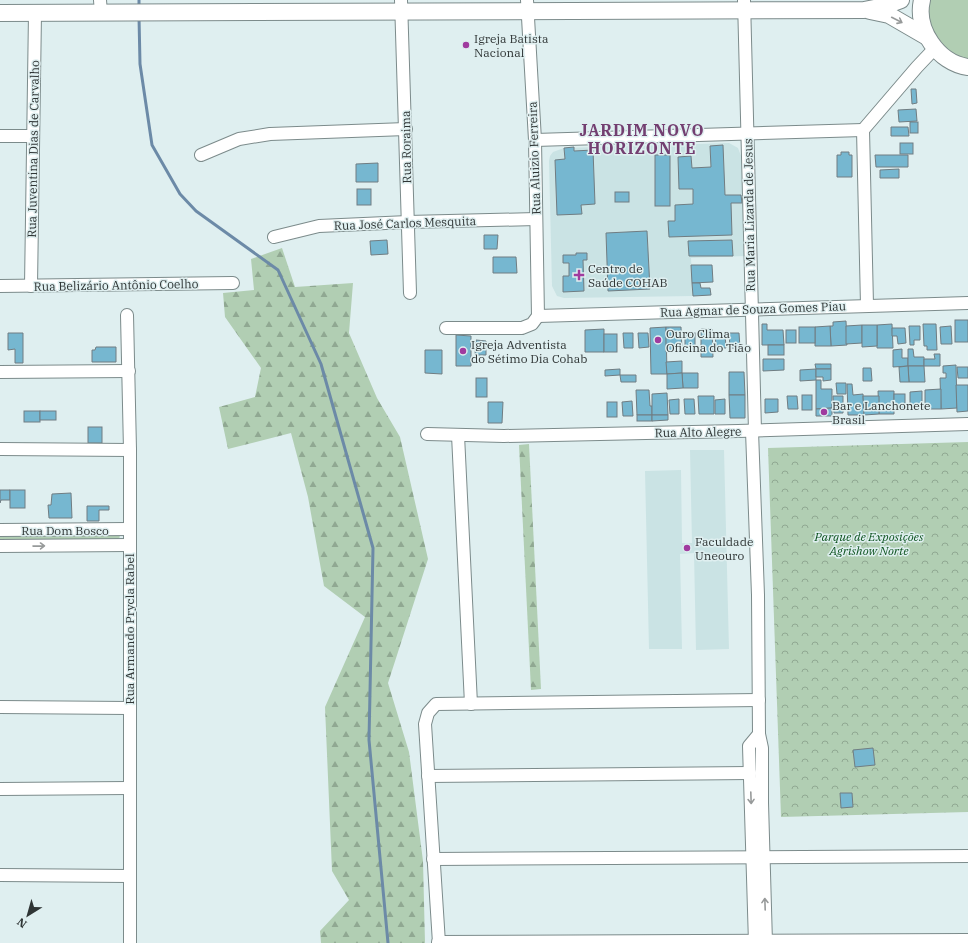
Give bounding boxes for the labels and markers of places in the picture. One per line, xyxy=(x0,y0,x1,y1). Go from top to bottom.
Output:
place label: Igreja Batista Nacional xyxy=(474,31,549,60)
marker: Igreja Batista Nacional xyxy=(461,40,471,50)
place label: Centro de Saúde COHAB xyxy=(588,261,667,290)
marker: Centro de Saúde COHAB xyxy=(573,269,585,281)
place label: Ouro Clima Oficina do Tião xyxy=(666,326,751,355)
marker: Ouro Clima Oficina do Tião xyxy=(653,335,663,345)
place label: Igreja Adventista do Sétimo Dia Cohab xyxy=(471,337,587,366)
marker: Igreja Adventista do Sétimo Dia Cohab xyxy=(458,346,468,356)
place label: Bar e Lanchonete Brasil xyxy=(832,398,930,427)
marker: Bar e Lanchonete Brasil xyxy=(819,407,829,417)
place label: Faculdade Uneouro xyxy=(695,534,753,563)
marker: Faculdade Uneouro xyxy=(682,543,692,553)

